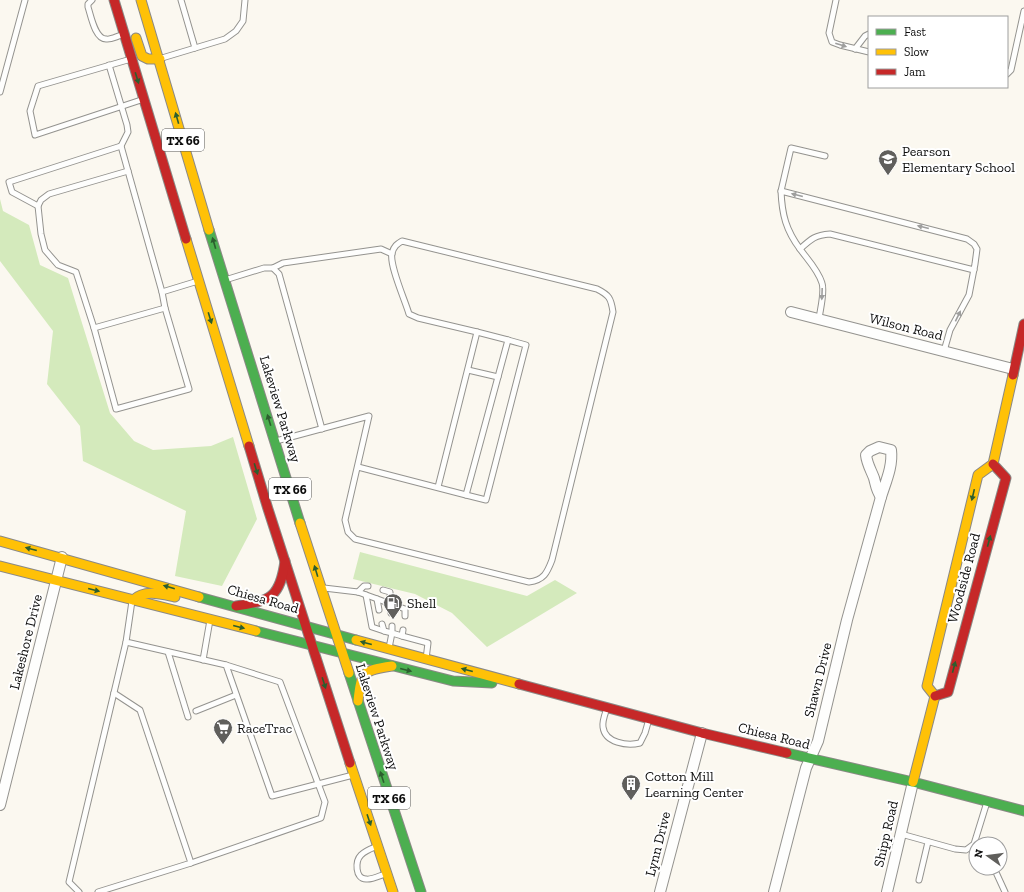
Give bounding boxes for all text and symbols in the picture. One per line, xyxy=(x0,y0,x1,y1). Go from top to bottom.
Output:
legend xyxy=(868,16,1008,88)
text: Fast xyxy=(904,25,927,39)
one-way arrow xyxy=(836,42,848,48)
text: Slow xyxy=(904,45,930,59)
text: Jam xyxy=(904,65,926,79)
one-way arrow xyxy=(134,72,140,84)
one-way arrow xyxy=(174,112,180,124)
road number: TX 66 xyxy=(162,129,204,151)
place label: Pearson Elementary School xyxy=(902,143,1015,176)
school or university icon: Pearson Elementary School xyxy=(877,148,899,176)
one-way arrow xyxy=(790,192,803,198)
one-way arrow xyxy=(916,224,929,230)
one-way arrow xyxy=(211,236,217,248)
one-way arrow xyxy=(819,288,825,301)
street label: Wilson Road xyxy=(868,310,945,344)
one-way arrow xyxy=(955,310,962,321)
one-way arrow xyxy=(207,312,213,324)
street label: Lakeview Parkway xyxy=(256,353,305,465)
one-way arrow xyxy=(266,414,272,426)
one-way arrow xyxy=(253,463,259,475)
road number: TX 66 xyxy=(269,478,311,500)
one-way arrow xyxy=(970,489,976,501)
street label: Woodside Road xyxy=(944,531,984,625)
one-way arrow xyxy=(986,535,992,547)
one-way arrow xyxy=(25,546,37,552)
one-way arrow xyxy=(313,565,319,577)
street label: Chiesa Road xyxy=(225,581,301,617)
one-way arrow xyxy=(163,584,175,590)
one-way arrow xyxy=(88,587,100,593)
street label: Lakeshore Drive xyxy=(6,592,46,691)
fuel station icon: Shell xyxy=(382,592,404,620)
place label: Shell xyxy=(407,595,437,612)
one-way arrow xyxy=(233,624,245,630)
one-way arrow xyxy=(360,640,372,646)
street label: Shawn Drive xyxy=(800,640,836,719)
one-way arrow xyxy=(952,661,958,673)
street label: Lakeview Parkway xyxy=(352,662,402,773)
one-way arrow xyxy=(400,667,412,673)
one-way arrow xyxy=(461,667,473,673)
one-way arrow xyxy=(322,678,328,690)
supermarket icon: RaceTrac xyxy=(212,717,234,745)
street label: Chiesa Road xyxy=(736,719,812,753)
place label: RaceTrac xyxy=(237,720,292,737)
place label: Cotton Mill Learning Center xyxy=(645,768,744,801)
one-way arrow xyxy=(379,771,385,783)
building icon: Cotton Mill Learning Center xyxy=(620,773,642,801)
road number: TX 66 xyxy=(368,787,410,809)
street label: Shipp Road xyxy=(870,799,902,869)
street label: Lynn Drive xyxy=(642,809,674,878)
one-way arrow xyxy=(366,814,372,826)
north arrow xyxy=(968,836,1008,876)
text: N xyxy=(971,847,986,859)

